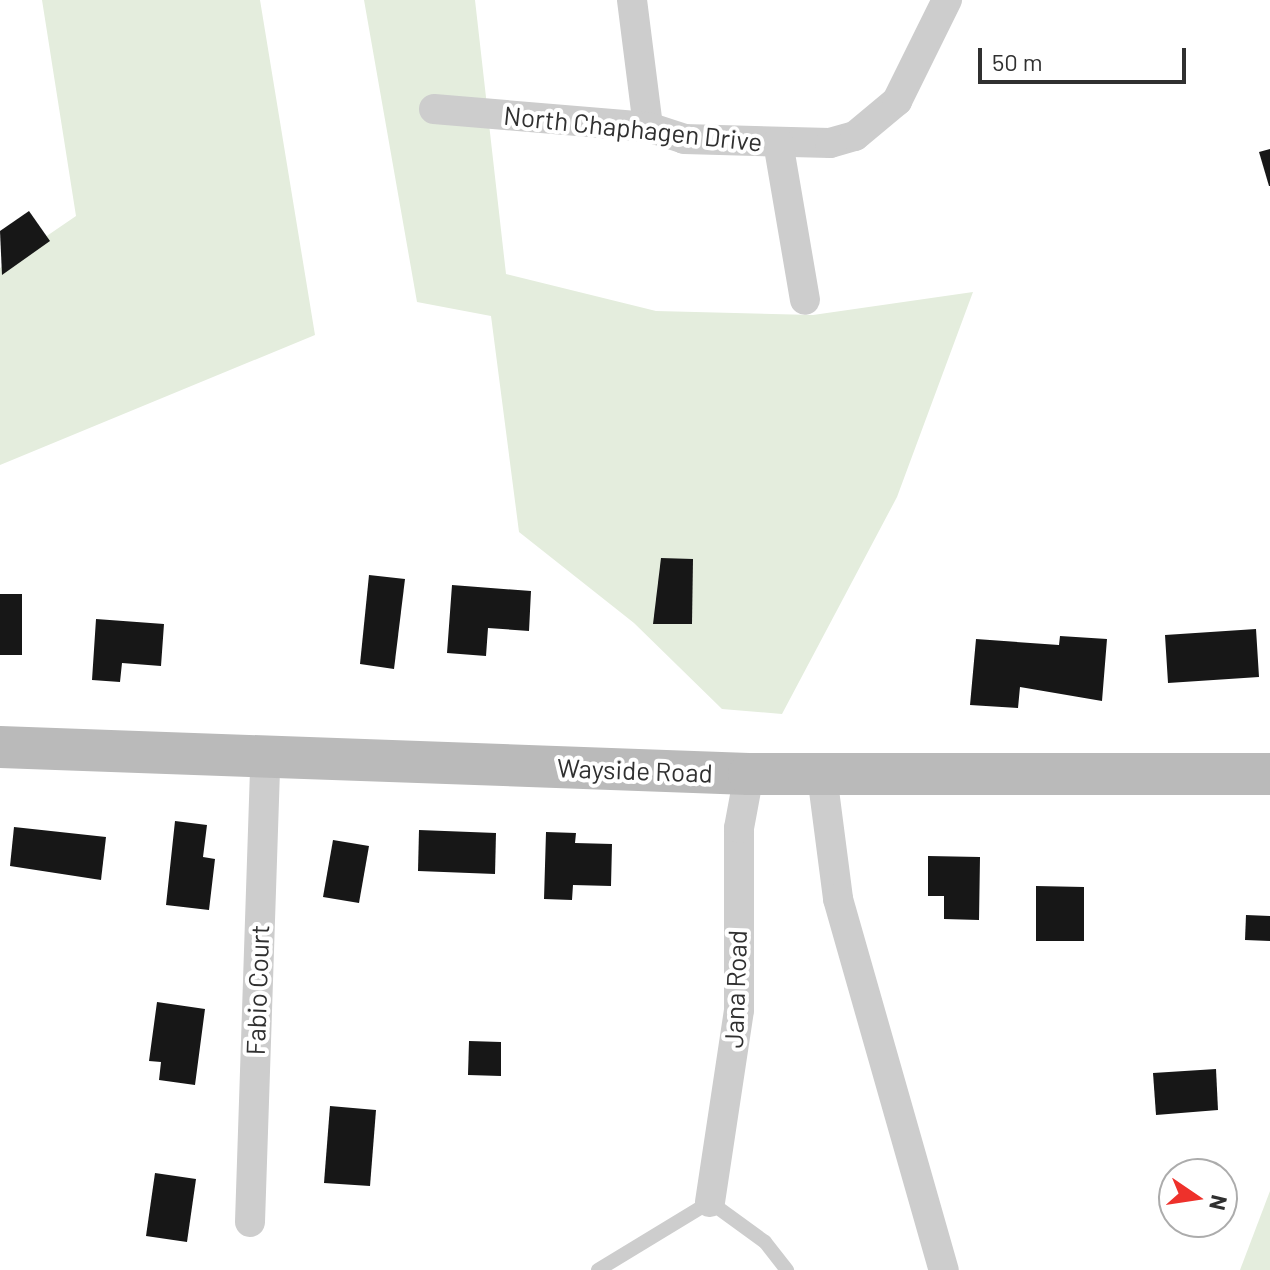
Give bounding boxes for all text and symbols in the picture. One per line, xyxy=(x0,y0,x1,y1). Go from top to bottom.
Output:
scale bar xyxy=(982,32,1190,82)
text: 50 m xyxy=(992,47,1043,76)
street label: North Chaphagen Drive xyxy=(502,99,764,157)
street label: Wayside Road xyxy=(557,752,713,788)
street label: Fabio Court xyxy=(239,924,275,1056)
street label: Jana Road xyxy=(717,929,753,1049)
north arrow xyxy=(1158,1158,1238,1238)
text: N xyxy=(1205,1193,1234,1213)

